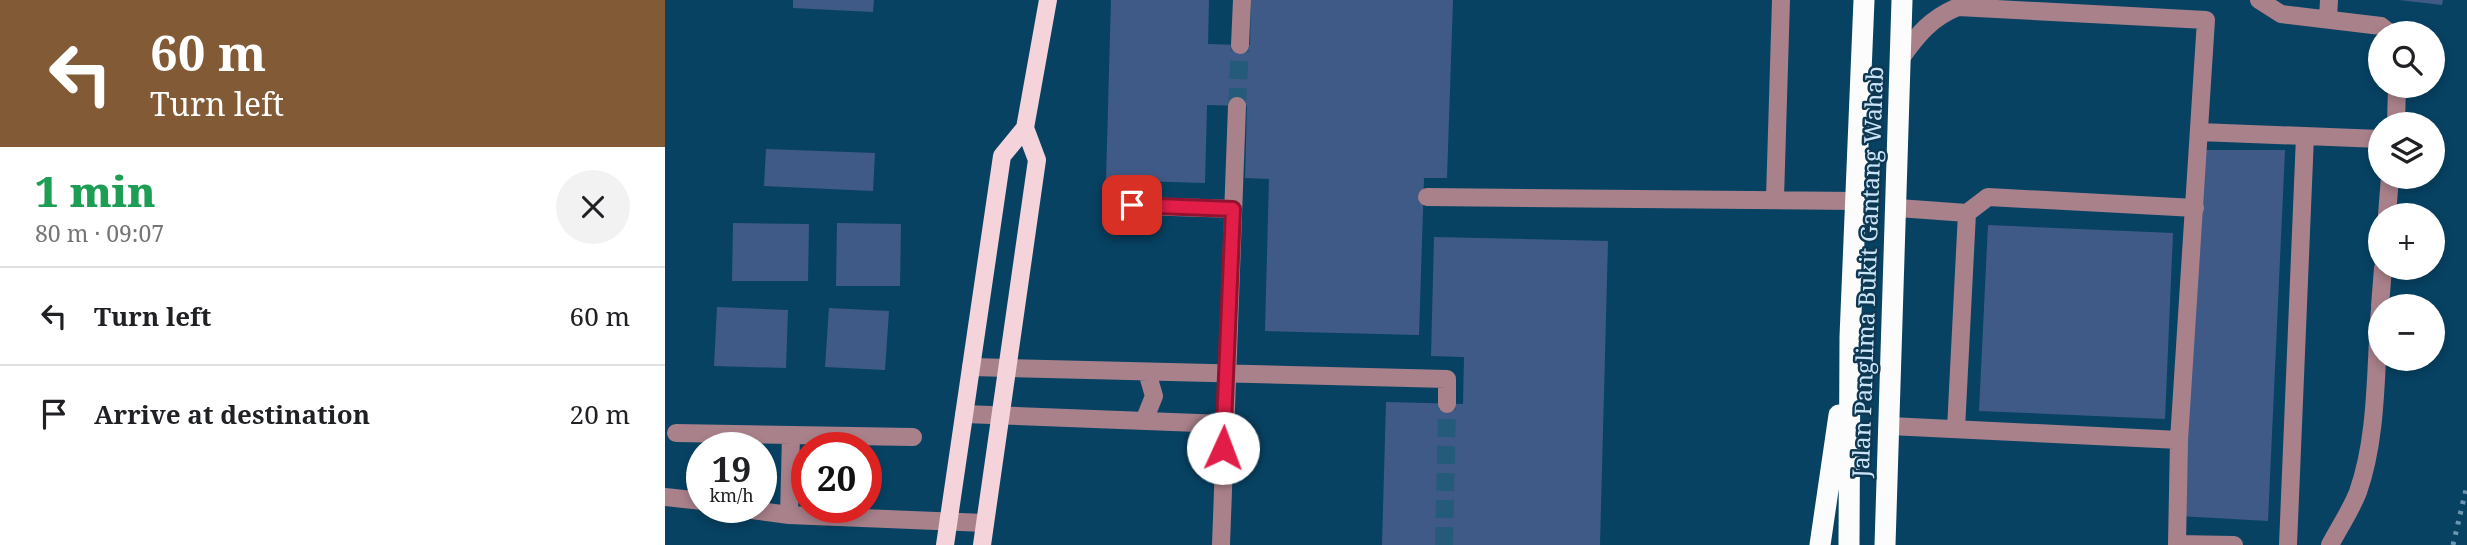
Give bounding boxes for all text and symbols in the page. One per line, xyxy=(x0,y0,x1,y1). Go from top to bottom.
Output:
text: 60 m xyxy=(150,19,266,85)
map controls xyxy=(2368,21,2445,371)
button: search xyxy=(2368,21,2445,98)
icon: left xyxy=(35,28,126,119)
street label: Jalan Panglima Bukit Gantang Wahab xyxy=(1844,66,1890,479)
text: Turn left xyxy=(150,82,284,125)
button: layers xyxy=(2368,112,2445,189)
text: 1 min xyxy=(35,162,156,219)
button: close xyxy=(556,170,630,244)
pin xyxy=(1102,175,1162,235)
icon: arrive xyxy=(1113,186,1151,224)
button: + xyxy=(2368,203,2445,280)
text: 80 m · 09:07 xyxy=(35,217,164,249)
button: − xyxy=(2368,294,2445,371)
icon: left xyxy=(35,297,73,335)
text: Turn left xyxy=(94,298,211,334)
text: 60 m xyxy=(570,298,630,334)
icon: arrive xyxy=(35,395,73,433)
text: Arrive at destination xyxy=(94,396,370,432)
text: 20 m xyxy=(570,396,630,432)
position arrow xyxy=(1186,411,1260,485)
speed limit sign: 20 xyxy=(791,432,882,523)
text: 19 xyxy=(712,445,751,492)
text: km/h xyxy=(709,483,754,507)

